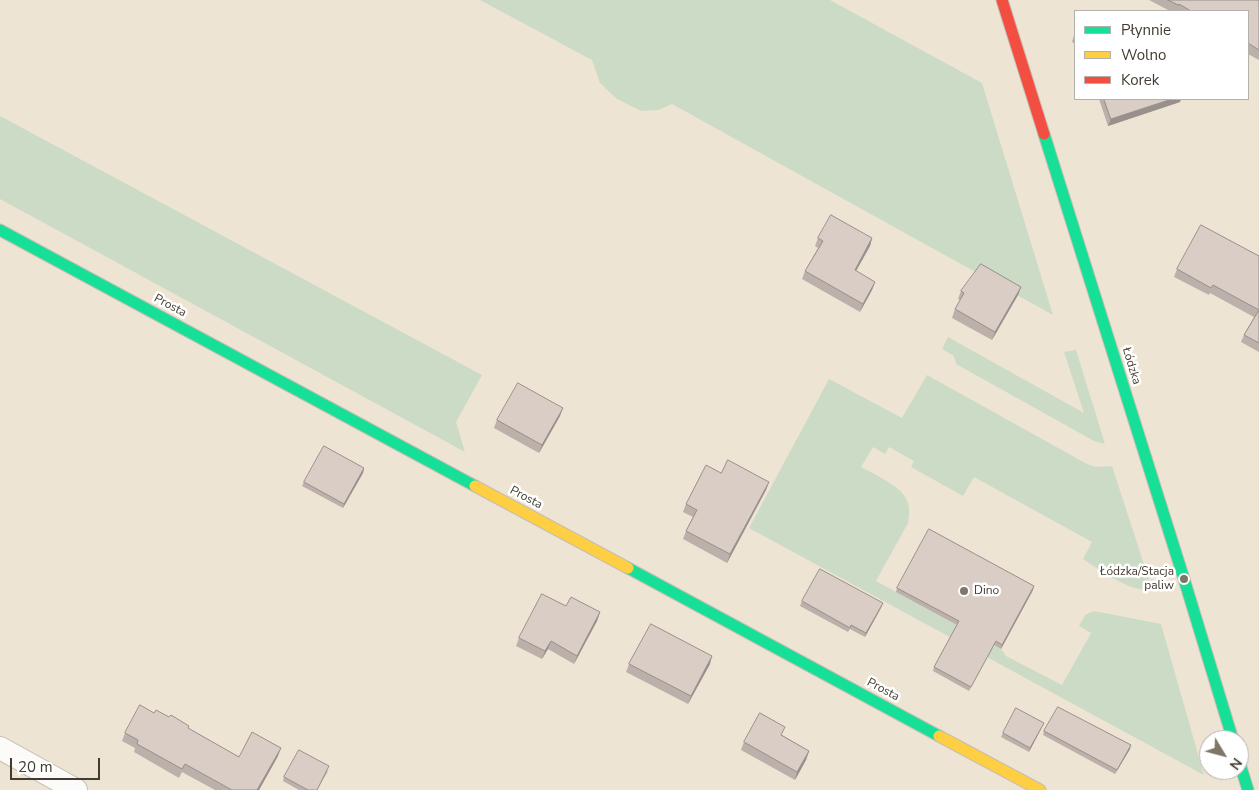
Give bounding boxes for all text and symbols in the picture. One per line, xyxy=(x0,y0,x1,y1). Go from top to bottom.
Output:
legend xyxy=(1074,10,1249,100)
text: Płynnie xyxy=(1121,20,1171,40)
text: Wolno xyxy=(1121,45,1166,65)
text: Korek xyxy=(1121,70,1159,90)
street label: Prosta xyxy=(151,292,189,320)
street label: Łódzka xyxy=(1119,346,1143,386)
street label: Prosta xyxy=(507,484,545,512)
place label: Łódzka/Stacja paliw xyxy=(1100,565,1174,593)
marker: Łódzka/Stacja paliw xyxy=(1178,573,1190,585)
place label: Dino xyxy=(974,584,999,598)
marker: Dino xyxy=(958,585,970,597)
street label: Prosta xyxy=(864,676,902,704)
north arrow xyxy=(1199,730,1249,780)
scale bar xyxy=(12,748,102,780)
text: N xyxy=(1225,754,1246,774)
text: 20 m xyxy=(18,757,53,777)

